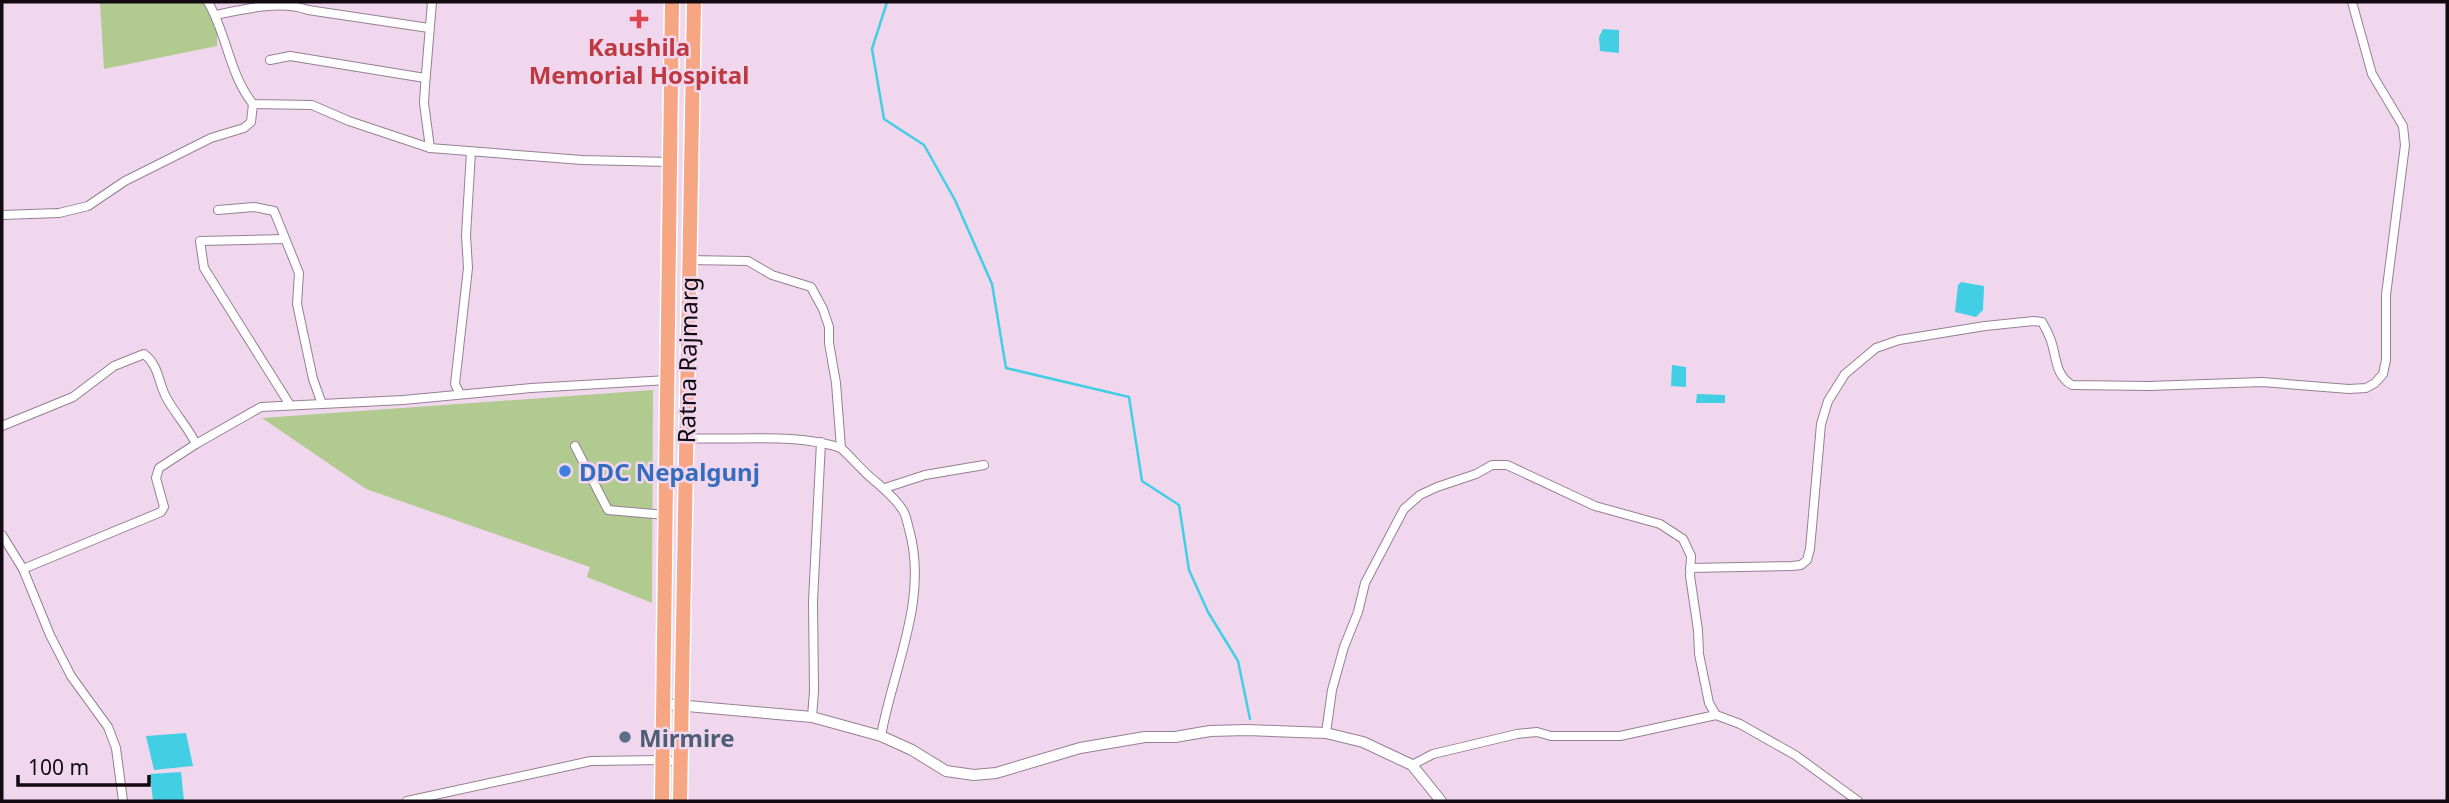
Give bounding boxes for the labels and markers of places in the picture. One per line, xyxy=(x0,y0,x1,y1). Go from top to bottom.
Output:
marker: Kaushila Memorial Hospital xyxy=(629,9,649,29)
place label: Kaushila Memorial Hospital xyxy=(529,30,749,91)
place label: DDC Nepalgunj xyxy=(579,455,760,488)
marker: DDC Nepalgunj xyxy=(557,463,573,479)
place label: Mirmire xyxy=(639,721,735,754)
marker: Mirmire xyxy=(617,729,633,745)

